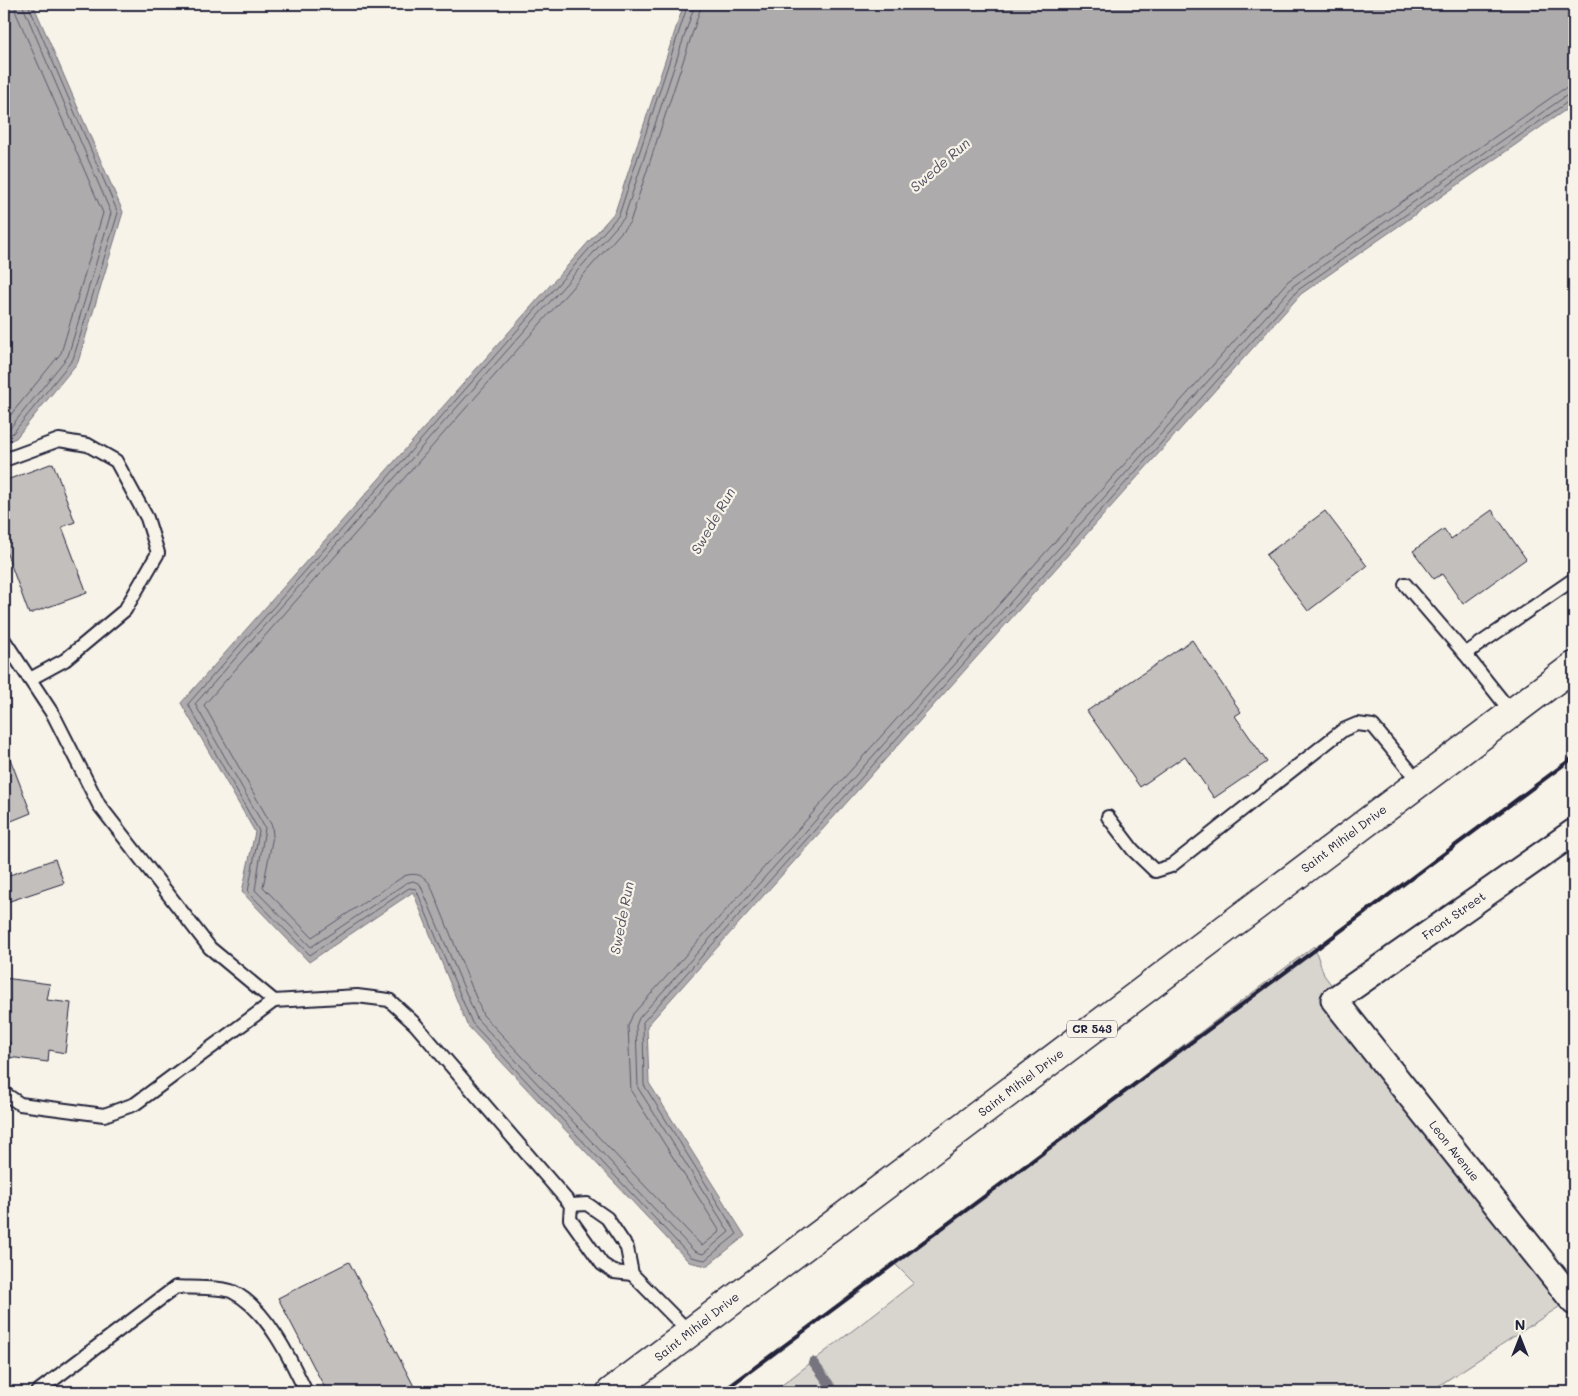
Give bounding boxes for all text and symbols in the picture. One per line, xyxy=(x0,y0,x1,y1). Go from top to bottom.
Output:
water label: Swede Run xyxy=(906,133,974,196)
water label: Swede Run xyxy=(686,484,739,557)
street label: Saint Mihiel Drive xyxy=(1297,801,1389,876)
water label: Swede Run xyxy=(605,880,638,956)
street label: Front Street xyxy=(1419,887,1488,943)
road number: CR 543 xyxy=(1067,1021,1117,1038)
street label: Saint Mihiel Drive xyxy=(974,1045,1066,1120)
street label: Leon Avenue xyxy=(1426,1117,1484,1184)
street label: Saint Mihiel Drive xyxy=(651,1288,742,1364)
north arrow xyxy=(1496,1314,1546,1364)
text: N xyxy=(1515,1315,1525,1334)

